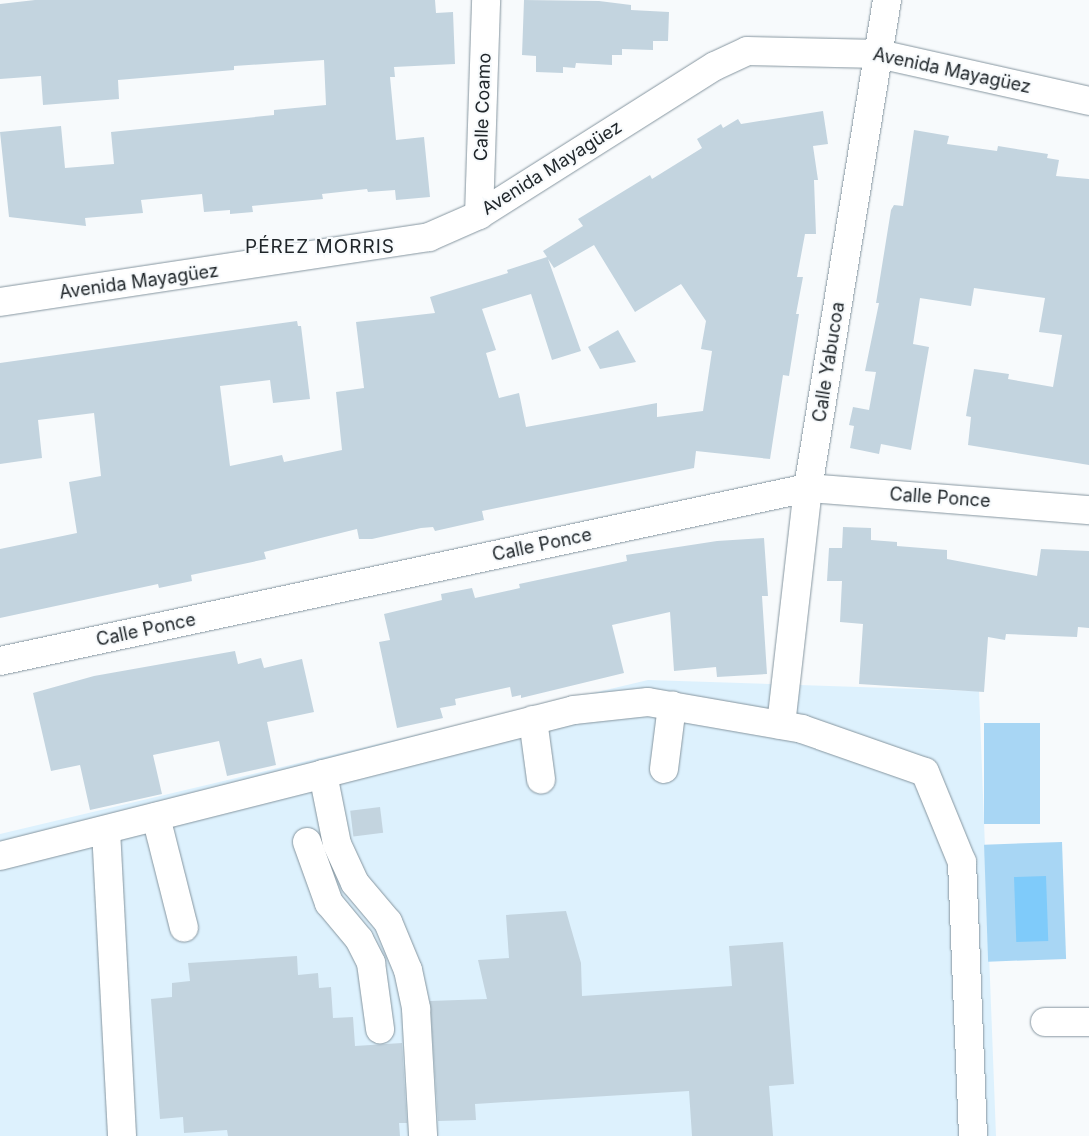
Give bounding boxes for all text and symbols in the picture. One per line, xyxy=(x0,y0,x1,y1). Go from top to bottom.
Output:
street label: Avenida Mayagüez xyxy=(871,44,1033,98)
street label: Calle Coamo xyxy=(470,52,496,162)
street label: Avenida Mayagüez xyxy=(478,116,626,220)
district label: PÉREZ MORRIS xyxy=(244,236,396,258)
street label: Avenida Mayagüez xyxy=(58,260,220,304)
street label: Calle Yabucoa xyxy=(809,300,849,424)
street label: Calle Ponce xyxy=(889,484,991,512)
street label: Calle Ponce xyxy=(490,524,594,566)
street label: Calle Ponce xyxy=(94,609,198,651)

